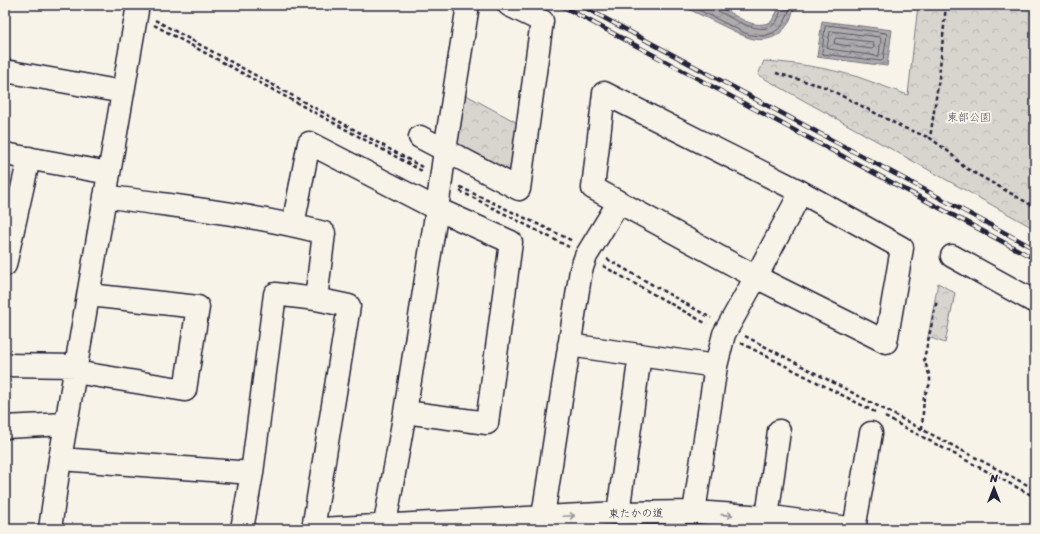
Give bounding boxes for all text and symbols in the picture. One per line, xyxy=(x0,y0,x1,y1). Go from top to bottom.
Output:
park label: 東部公園 xyxy=(947,108,991,127)
north arrow xyxy=(974,468,1014,508)
text: N xyxy=(989,469,998,488)
street label: 東たかの道 xyxy=(608,504,664,523)
one-way arrow xyxy=(720,511,733,518)
one-way arrow xyxy=(562,512,575,520)

